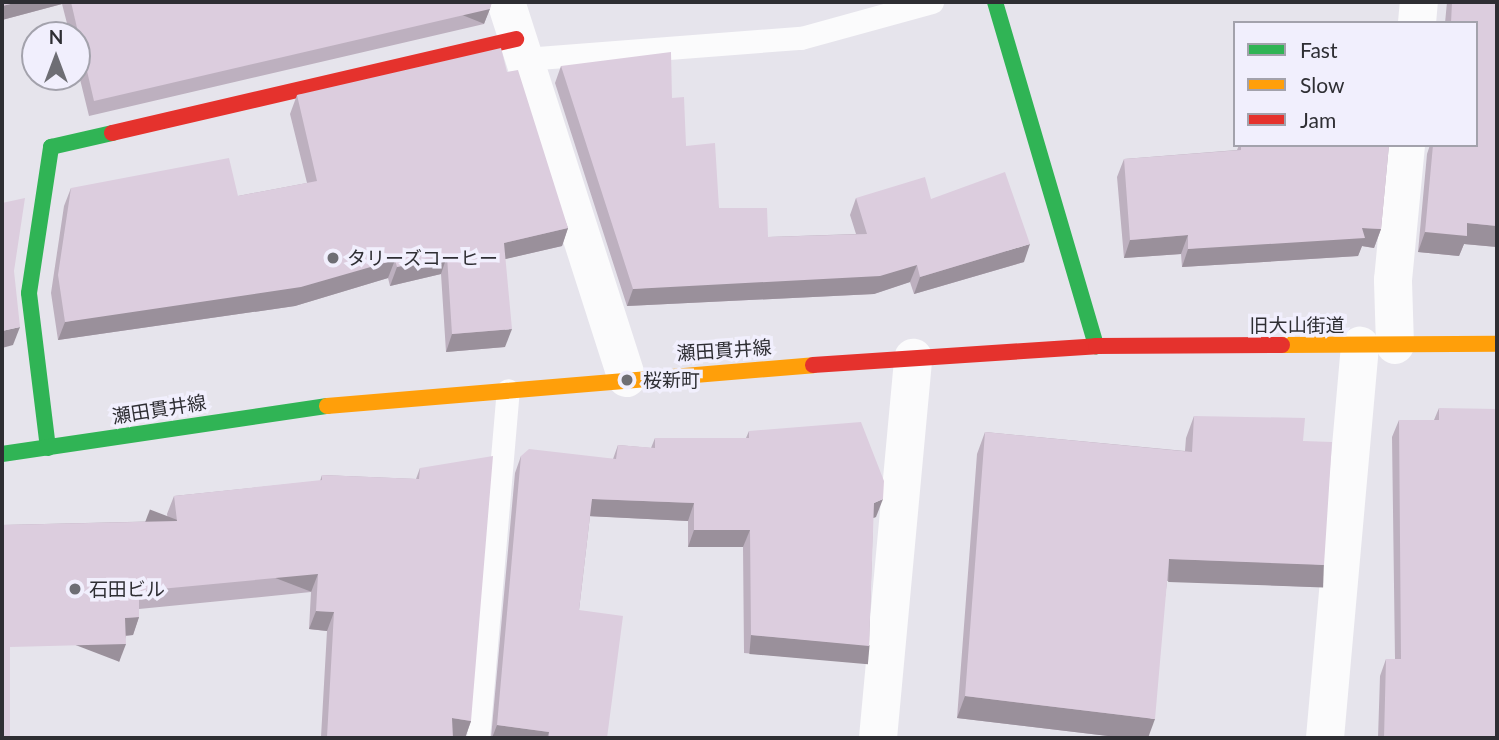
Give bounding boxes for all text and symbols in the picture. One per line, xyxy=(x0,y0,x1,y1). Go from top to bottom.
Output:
north arrow xyxy=(21,21,91,91)
legend xyxy=(1233,21,1478,147)
text: N xyxy=(49,25,63,48)
text: Fast xyxy=(1300,37,1337,62)
text: Slow xyxy=(1300,72,1344,97)
text: Jam xyxy=(1300,107,1336,132)
place label: タリーズコーヒー xyxy=(347,247,499,269)
marker: タリーズコーヒー xyxy=(325,250,341,266)
street label: 旧大山街道 xyxy=(1250,314,1344,336)
street label: 瀬田貫井線 xyxy=(676,335,772,365)
place label: 桜新町 xyxy=(643,369,700,391)
marker: 桜新町 xyxy=(617,370,637,390)
street label: 瀬田貫井線 xyxy=(110,390,208,428)
place label: 石田ビル xyxy=(89,578,165,600)
marker: 石田ビル xyxy=(67,581,83,597)

